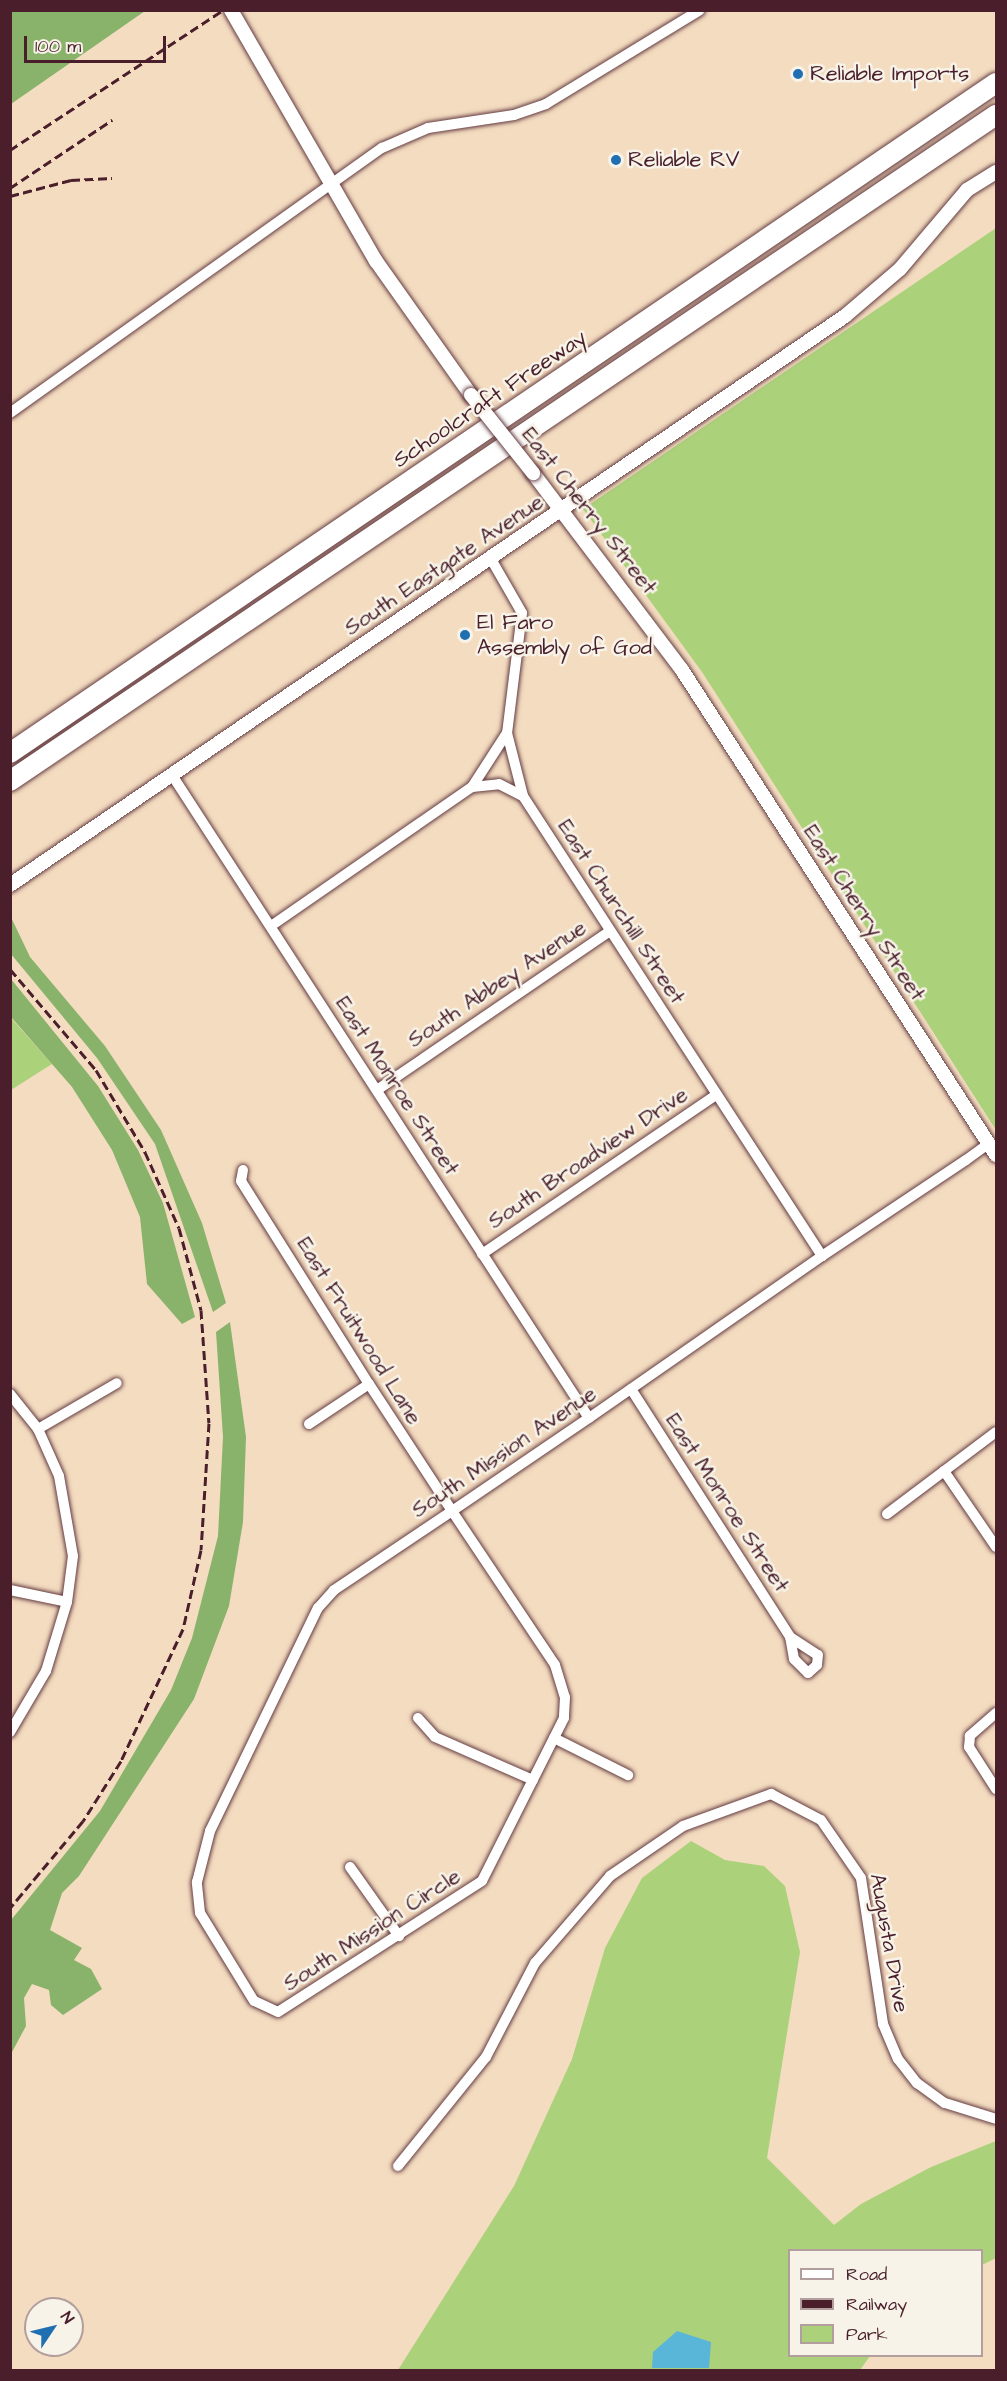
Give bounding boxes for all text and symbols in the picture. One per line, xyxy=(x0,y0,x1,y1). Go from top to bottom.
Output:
scale bar xyxy=(27,24,170,62)
text: 100 m xyxy=(35,34,81,59)
place label: Reliable Imports xyxy=(810,61,969,87)
marker: Reliable Imports xyxy=(791,67,805,81)
place label: Reliable RV xyxy=(628,147,740,173)
marker: Reliable RV xyxy=(609,153,623,167)
street label: Schoolcraft Freeway xyxy=(388,324,592,474)
street label: East Cherry Street xyxy=(516,422,662,600)
street label: South Eastgate Avenue xyxy=(340,489,548,641)
place label: El Faro Assembly of God xyxy=(477,609,652,660)
marker: El Faro Assembly of God xyxy=(458,628,472,642)
street label: East Churchill Street xyxy=(552,815,690,1009)
street label: East Cherry Street xyxy=(797,820,931,1006)
street label: South Abbey Avenue xyxy=(403,915,591,1053)
street label: East Monroe Street xyxy=(329,992,465,1180)
street label: South Broadview Drive xyxy=(483,1081,693,1235)
street label: East Fruitwood Lane xyxy=(291,1233,427,1429)
street label: South Mission Avenue xyxy=(407,1380,601,1524)
street label: East Monroe Street xyxy=(659,1409,795,1597)
street label: South Mission Circle xyxy=(279,1863,465,1997)
street label: Augusta Drive xyxy=(864,1871,914,2015)
legend xyxy=(788,2249,983,2357)
text: Road xyxy=(846,2262,887,2287)
text: Railway xyxy=(846,2292,907,2317)
north arrow xyxy=(24,2297,84,2357)
text: N xyxy=(55,2307,79,2328)
text: Park xyxy=(846,2322,888,2347)

